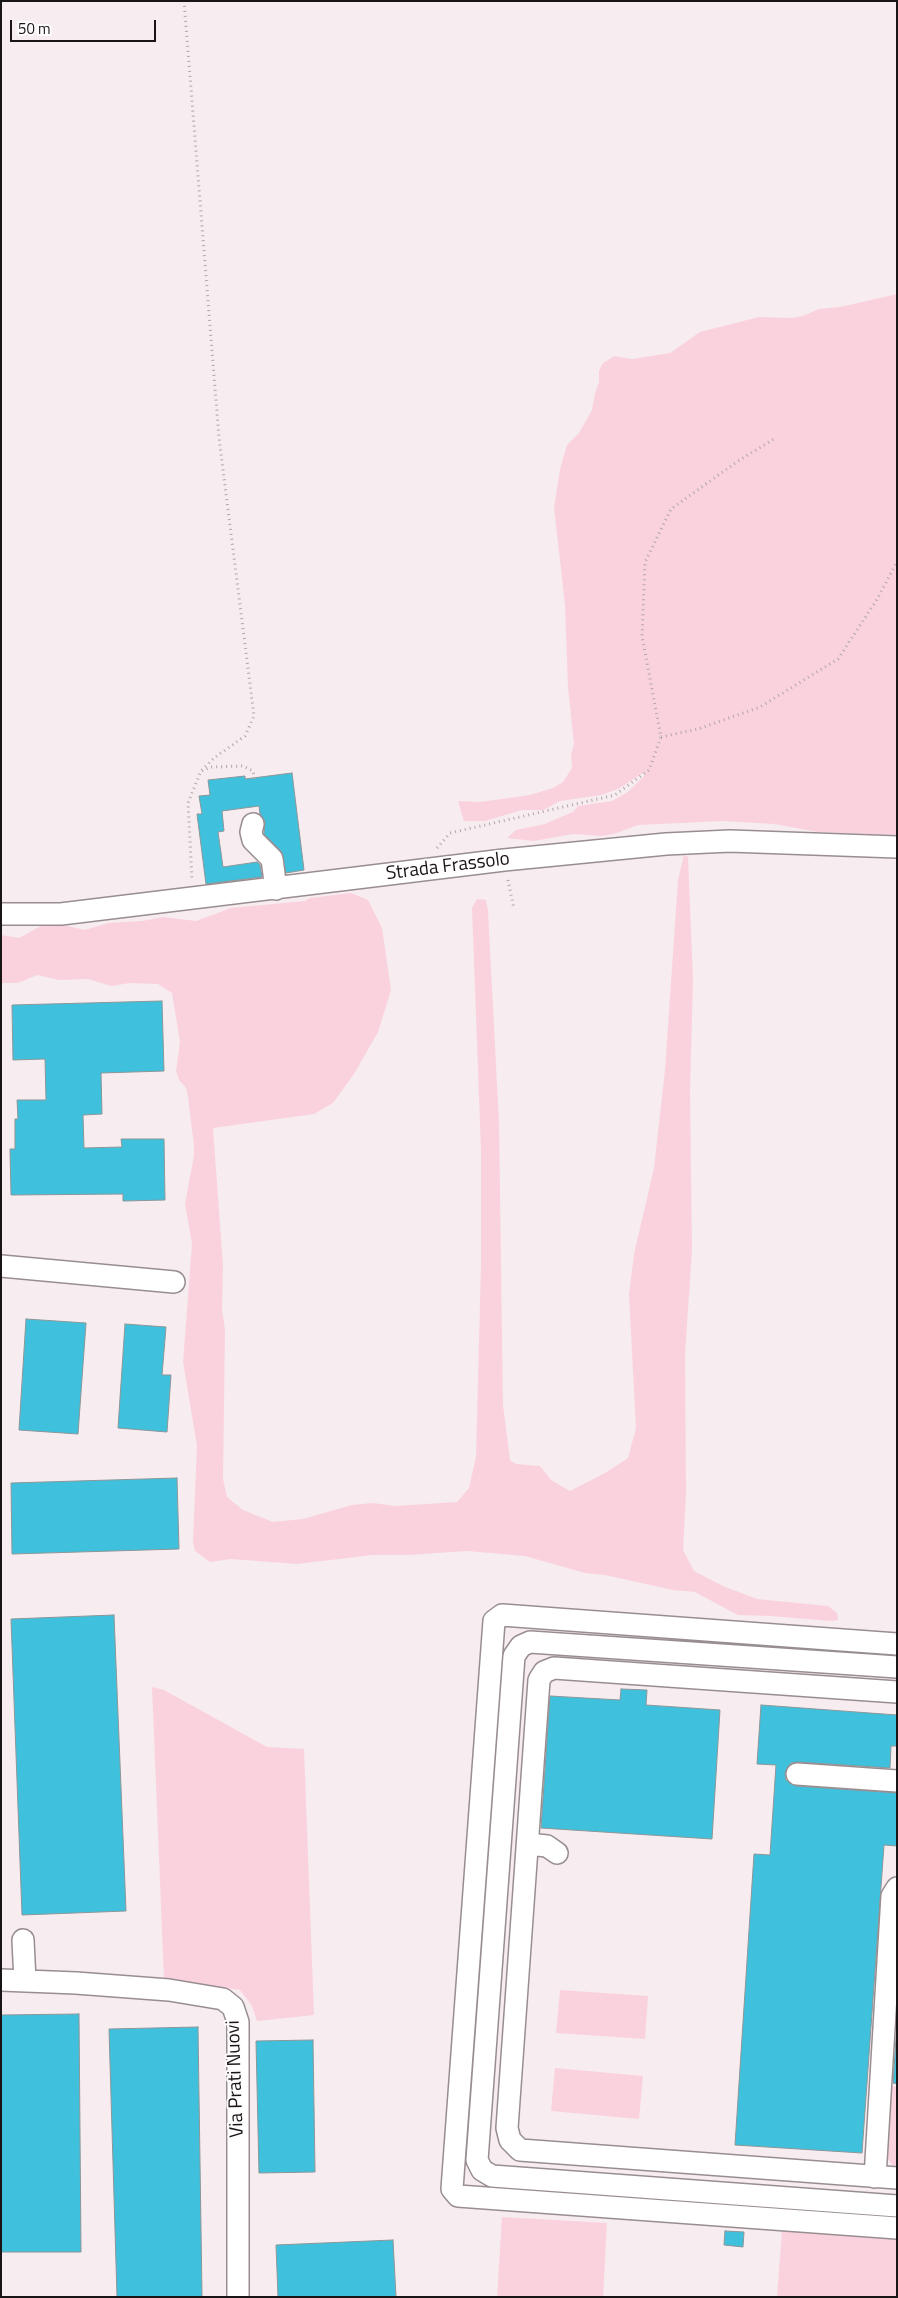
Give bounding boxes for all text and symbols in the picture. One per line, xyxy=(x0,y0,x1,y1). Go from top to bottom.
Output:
scale bar xyxy=(12,10,159,42)
text: 50 m xyxy=(18,17,51,40)
street label: Strada Frassolo xyxy=(385,848,511,886)
street label: Via Prati Nuovi xyxy=(223,2020,249,2138)

